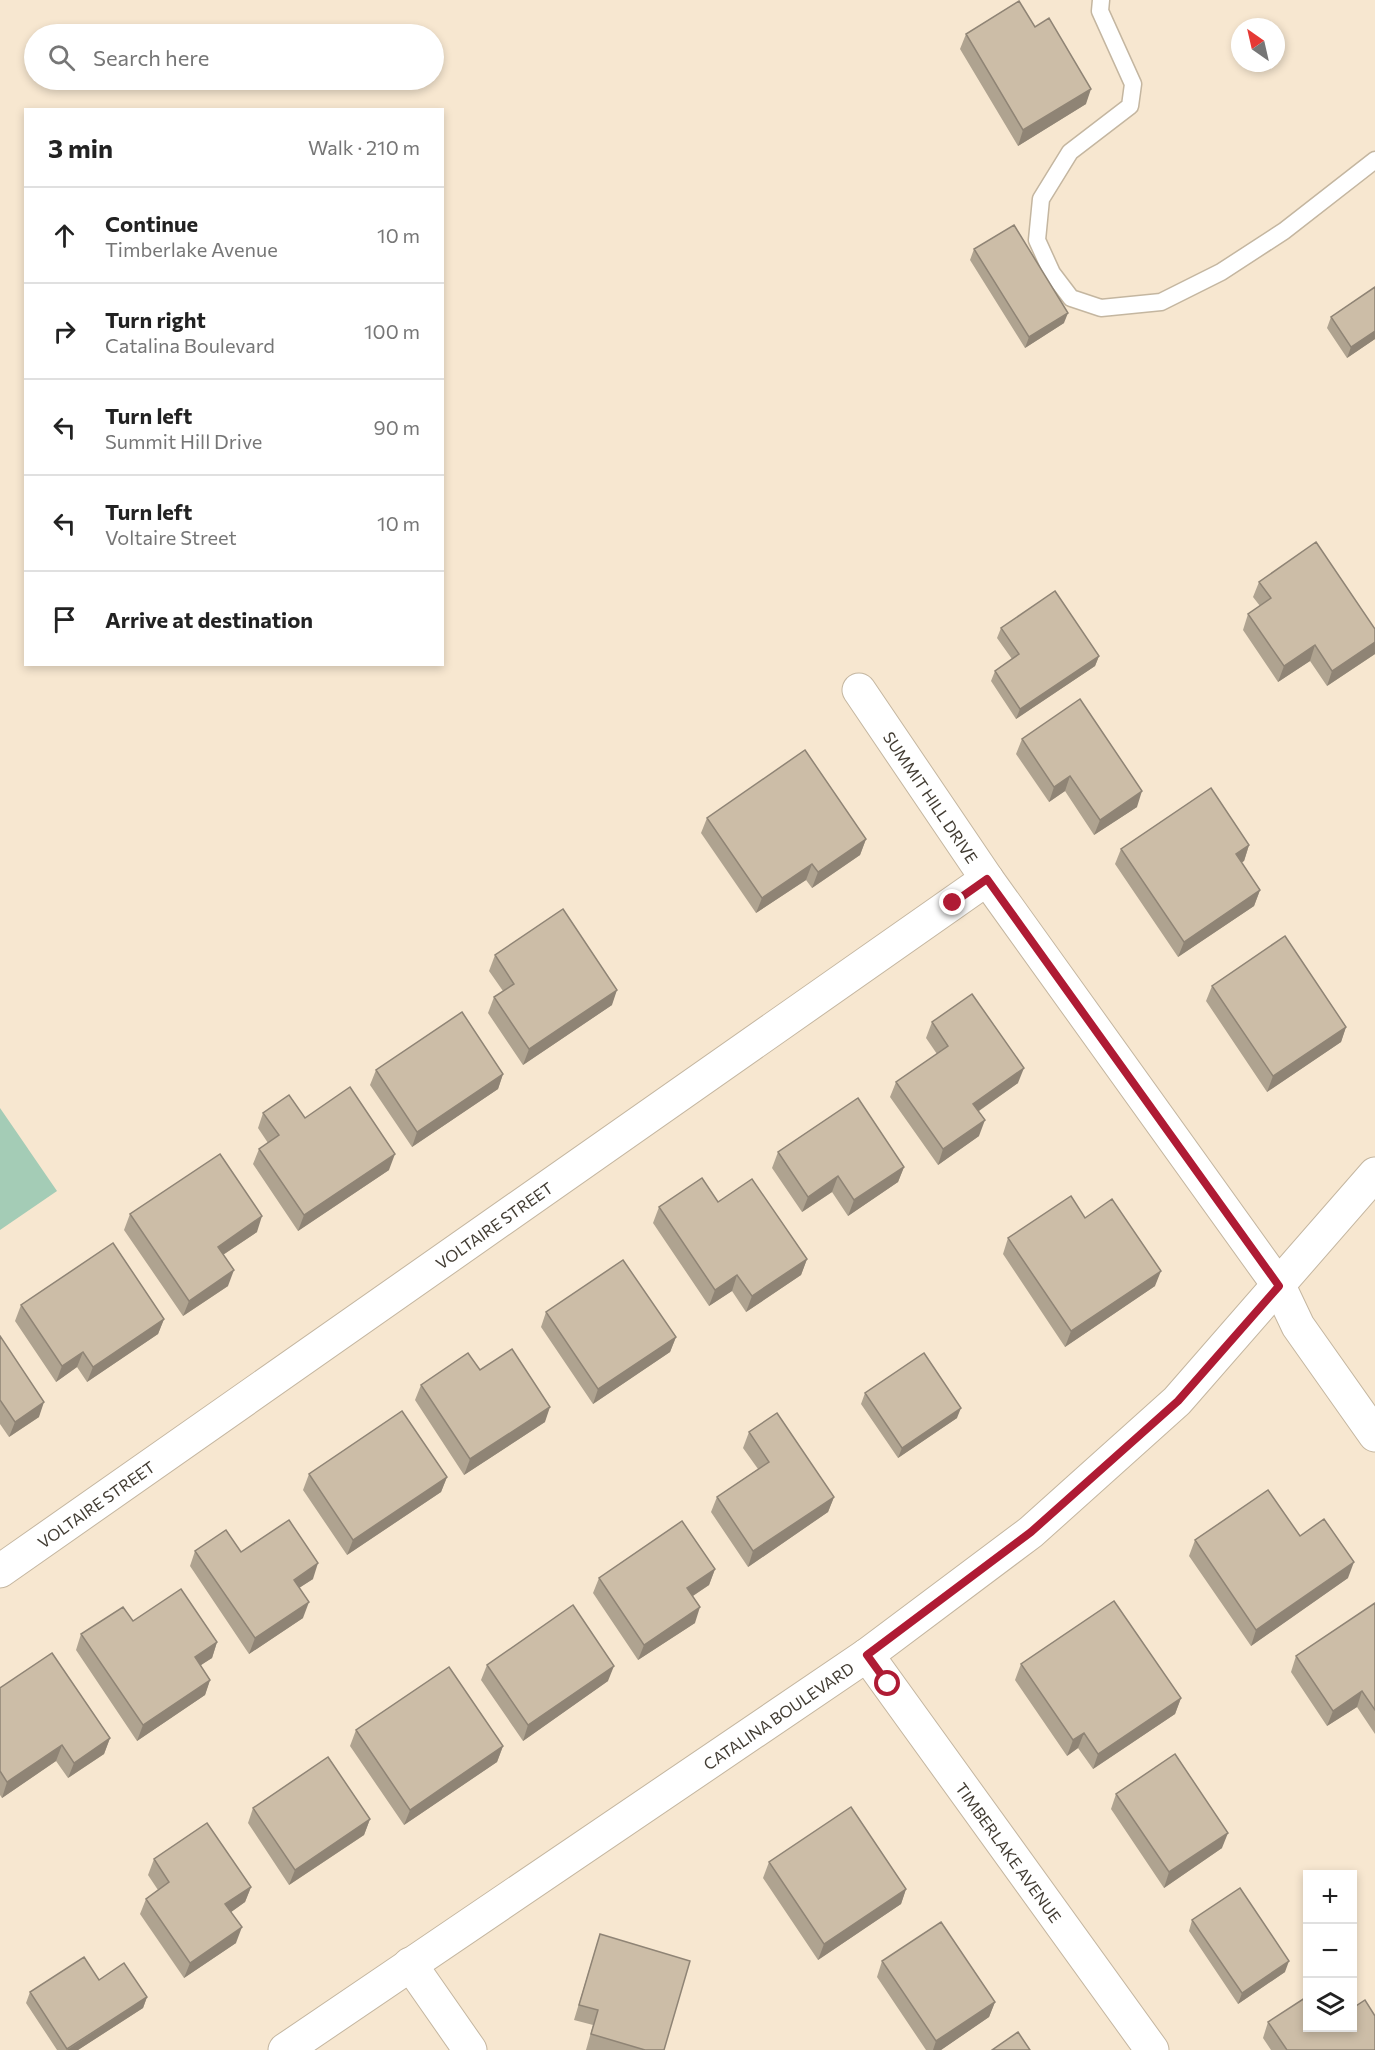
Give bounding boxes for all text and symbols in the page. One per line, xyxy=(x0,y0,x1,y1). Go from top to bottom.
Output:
north arrow xyxy=(1231,18,1285,72)
search box xyxy=(24,24,444,90)
icon: search xyxy=(45,41,78,74)
text: Search here xyxy=(93,44,209,71)
text: 3 min xyxy=(48,132,113,163)
text: Walk · 210 m xyxy=(308,135,420,159)
text: Continue xyxy=(105,210,198,237)
icon: ahead xyxy=(48,219,81,252)
text: 10 m xyxy=(377,223,420,247)
text: Timberlake Avenue xyxy=(105,237,278,261)
text: Turn right xyxy=(105,306,206,333)
icon: right xyxy=(48,315,81,348)
text: 100 m xyxy=(364,319,420,343)
text: Catalina Boulevard xyxy=(105,333,275,357)
text: Turn left xyxy=(105,402,192,429)
icon: left xyxy=(48,411,81,444)
text: 90 m xyxy=(374,415,420,439)
text: Summit Hill Drive xyxy=(105,429,262,453)
text: Turn left xyxy=(105,498,192,525)
icon: left xyxy=(48,507,81,540)
text: 10 m xyxy=(377,511,420,535)
text: Voltaire Street xyxy=(105,525,237,549)
icon: arrive xyxy=(48,603,81,636)
text: Arrive at destination xyxy=(105,606,313,633)
street label: SUMMIT HILL DRIVE xyxy=(880,727,983,866)
route end xyxy=(939,889,965,915)
street label: VOLTAIRE STREET xyxy=(432,1177,556,1272)
street label: VOLTAIRE STREET xyxy=(34,1456,158,1551)
street label: CATALINA BOULEVARD xyxy=(699,1658,857,1773)
route start xyxy=(874,1670,900,1696)
street label: TIMBERLAKE AVENUE xyxy=(952,1778,1066,1926)
map controls xyxy=(1303,1870,1357,2032)
button: + xyxy=(1303,1870,1357,1924)
button: − xyxy=(1303,1924,1357,1978)
button: layers xyxy=(1303,1978,1357,2032)

